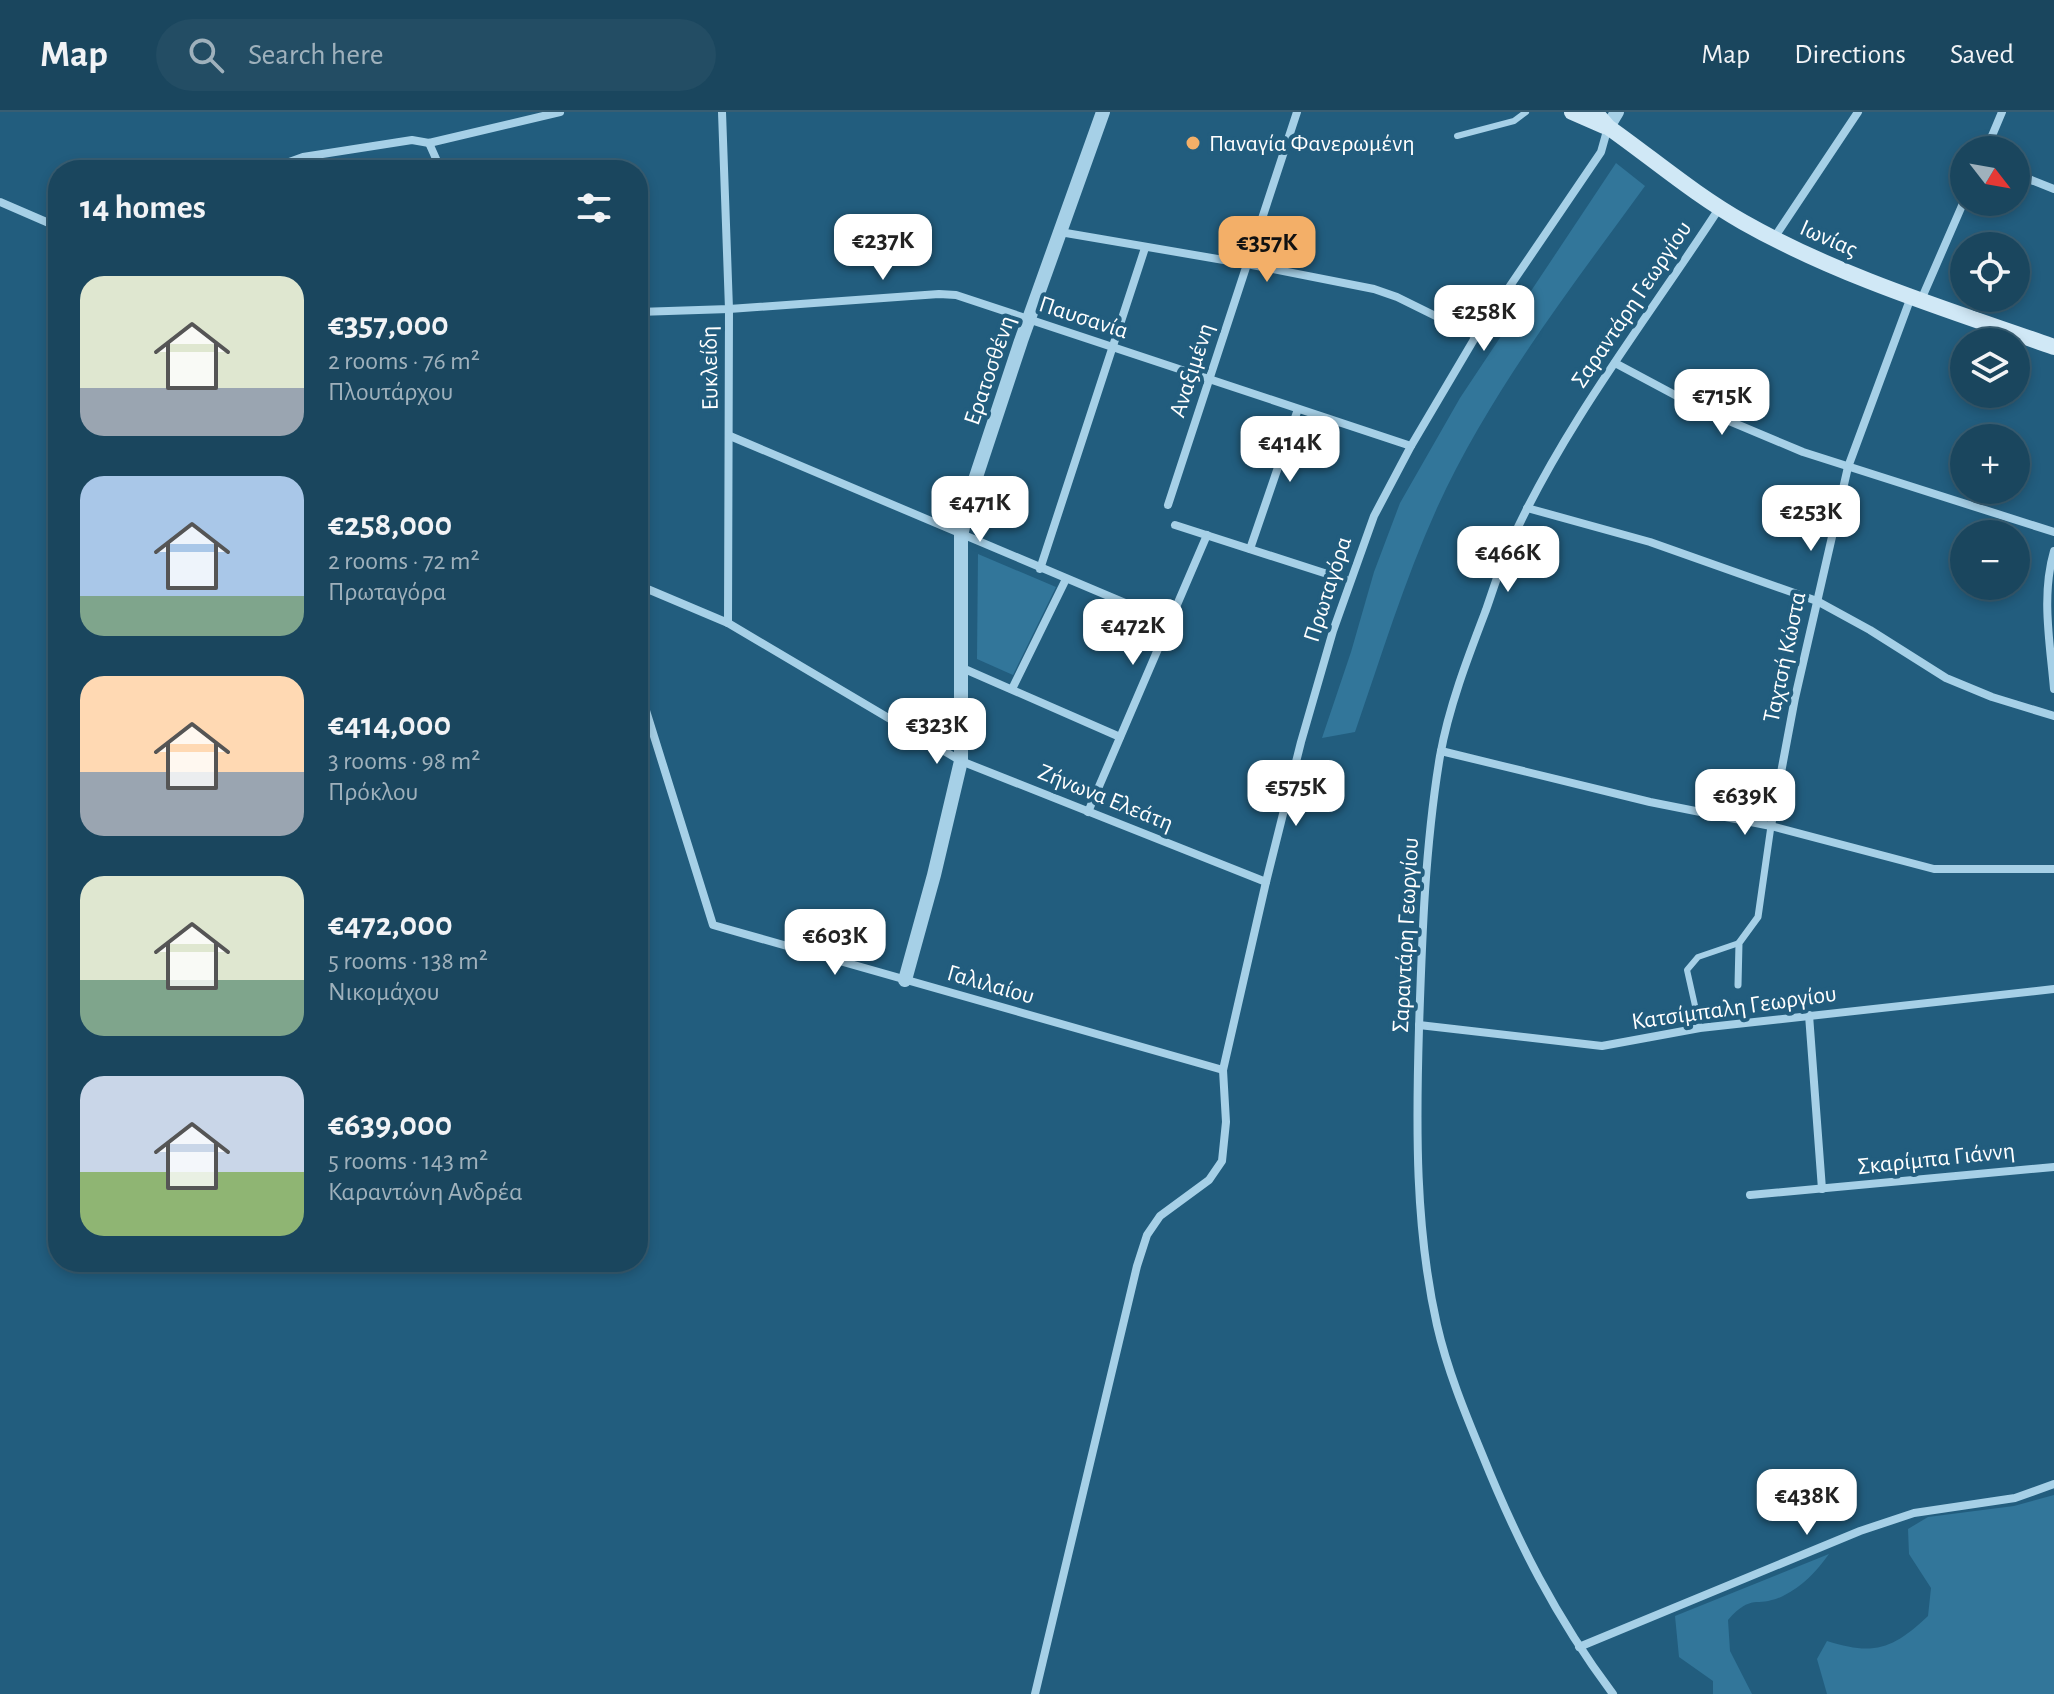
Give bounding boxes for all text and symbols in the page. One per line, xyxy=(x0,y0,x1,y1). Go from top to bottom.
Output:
search box xyxy=(156,19,716,91)
icon: search xyxy=(184,33,228,77)
text: Map xyxy=(40,36,108,74)
text: Search here xyxy=(248,40,384,70)
text: Map xyxy=(1701,41,1750,69)
text: Directions xyxy=(1794,41,1906,69)
text: Saved xyxy=(1950,41,2014,69)
place label: Παναγία Φανερωμένη xyxy=(1209,132,1415,156)
marker: Παναγία Φανερωμένη xyxy=(1184,134,1202,152)
north arrow xyxy=(1950,136,2030,216)
map controls xyxy=(1950,136,2030,600)
icon: filters xyxy=(572,186,616,230)
text: 14 homes xyxy=(80,191,206,225)
pin: €237K xyxy=(827,214,939,282)
pin: €357K xyxy=(1211,216,1323,284)
street label: Ιωνίας xyxy=(1796,216,1861,262)
street label: Σαραντάρη Γεωργίου xyxy=(1567,217,1696,392)
text: €237K xyxy=(852,227,914,253)
text: €357K xyxy=(1237,229,1298,255)
button: locate xyxy=(1950,232,2030,312)
pin: €258K xyxy=(1428,285,1540,353)
street label: Παυσανία xyxy=(1036,292,1131,344)
text: €258K xyxy=(1452,298,1516,324)
icon: home xyxy=(144,308,240,404)
text: €357,000 xyxy=(328,308,449,342)
street label: Ερατοσθένη xyxy=(960,313,1020,428)
street label: Αναξιμένη xyxy=(1166,320,1218,420)
street label: Ευκλείδη xyxy=(697,325,723,411)
button: layers xyxy=(1950,328,2030,408)
text: 2 rooms · 76 m² xyxy=(328,348,480,374)
pin: €715K xyxy=(1666,369,1778,437)
text: Πλουτάρχου xyxy=(328,379,453,405)
text: €715K xyxy=(1692,382,1752,408)
pin: €414K xyxy=(1234,416,1346,484)
button: + xyxy=(1950,424,2030,504)
text: €414K xyxy=(1259,429,1321,455)
pin: €471K xyxy=(924,476,1036,544)
pin: €253K xyxy=(1755,485,1867,553)
text: €471K xyxy=(950,489,1011,515)
text: €253K xyxy=(1780,498,1842,524)
icon: home xyxy=(144,508,240,604)
text: €258,000 xyxy=(328,508,452,542)
button: − xyxy=(1950,520,2030,600)
pin: €466K xyxy=(1452,526,1564,594)
street label: Πρωταγόρα xyxy=(1300,534,1356,645)
text: €466K xyxy=(1475,539,1541,565)
text: 2 rooms · 72 m² xyxy=(328,548,480,574)
text: Πρωταγόρα xyxy=(328,579,447,605)
street label: Ταχτσή Κώστα xyxy=(1759,590,1811,725)
pin: €472K xyxy=(1077,599,1189,667)
text: €472K xyxy=(1101,612,1165,638)
pin: €323K xyxy=(881,698,993,766)
icon: home xyxy=(144,708,240,804)
text: €414,000 xyxy=(328,708,451,742)
text: €323K xyxy=(906,711,968,737)
text: 3 rooms · 98 m² xyxy=(328,748,480,774)
street label: Ζήνωνα Ελεάτη xyxy=(1035,760,1177,836)
pin: €575K xyxy=(1240,760,1352,828)
pin: €639K xyxy=(1689,769,1801,837)
text: €575K xyxy=(1265,773,1327,799)
text: Πρόκλου xyxy=(328,779,418,805)
text: €639K xyxy=(1713,782,1777,808)
street label: Σαραντάρη Γεωργίου xyxy=(1389,837,1423,1033)
icon: home xyxy=(144,908,240,1004)
text: €472,000 xyxy=(328,908,453,942)
pin: €603K xyxy=(779,909,891,977)
text: €603K xyxy=(803,922,867,948)
text: 5 rooms · 138 m² xyxy=(328,948,488,974)
street label: Γαλιλαίου xyxy=(944,961,1037,1009)
text: Νικομάχου xyxy=(328,979,440,1005)
street label: Κατσίμπαλη Γεωργίου xyxy=(1630,982,1838,1034)
icon: home xyxy=(144,1108,240,1204)
text: €639,000 xyxy=(328,1108,452,1142)
street label: Σκαρίμπα Γιάννη xyxy=(1856,1139,2016,1179)
text: 5 rooms · 143 m² xyxy=(328,1148,488,1174)
text: Καραντώνη Ανδρέα xyxy=(328,1179,523,1205)
pin: €438K xyxy=(1751,1469,1863,1537)
text: €438K xyxy=(1775,1482,1839,1508)

